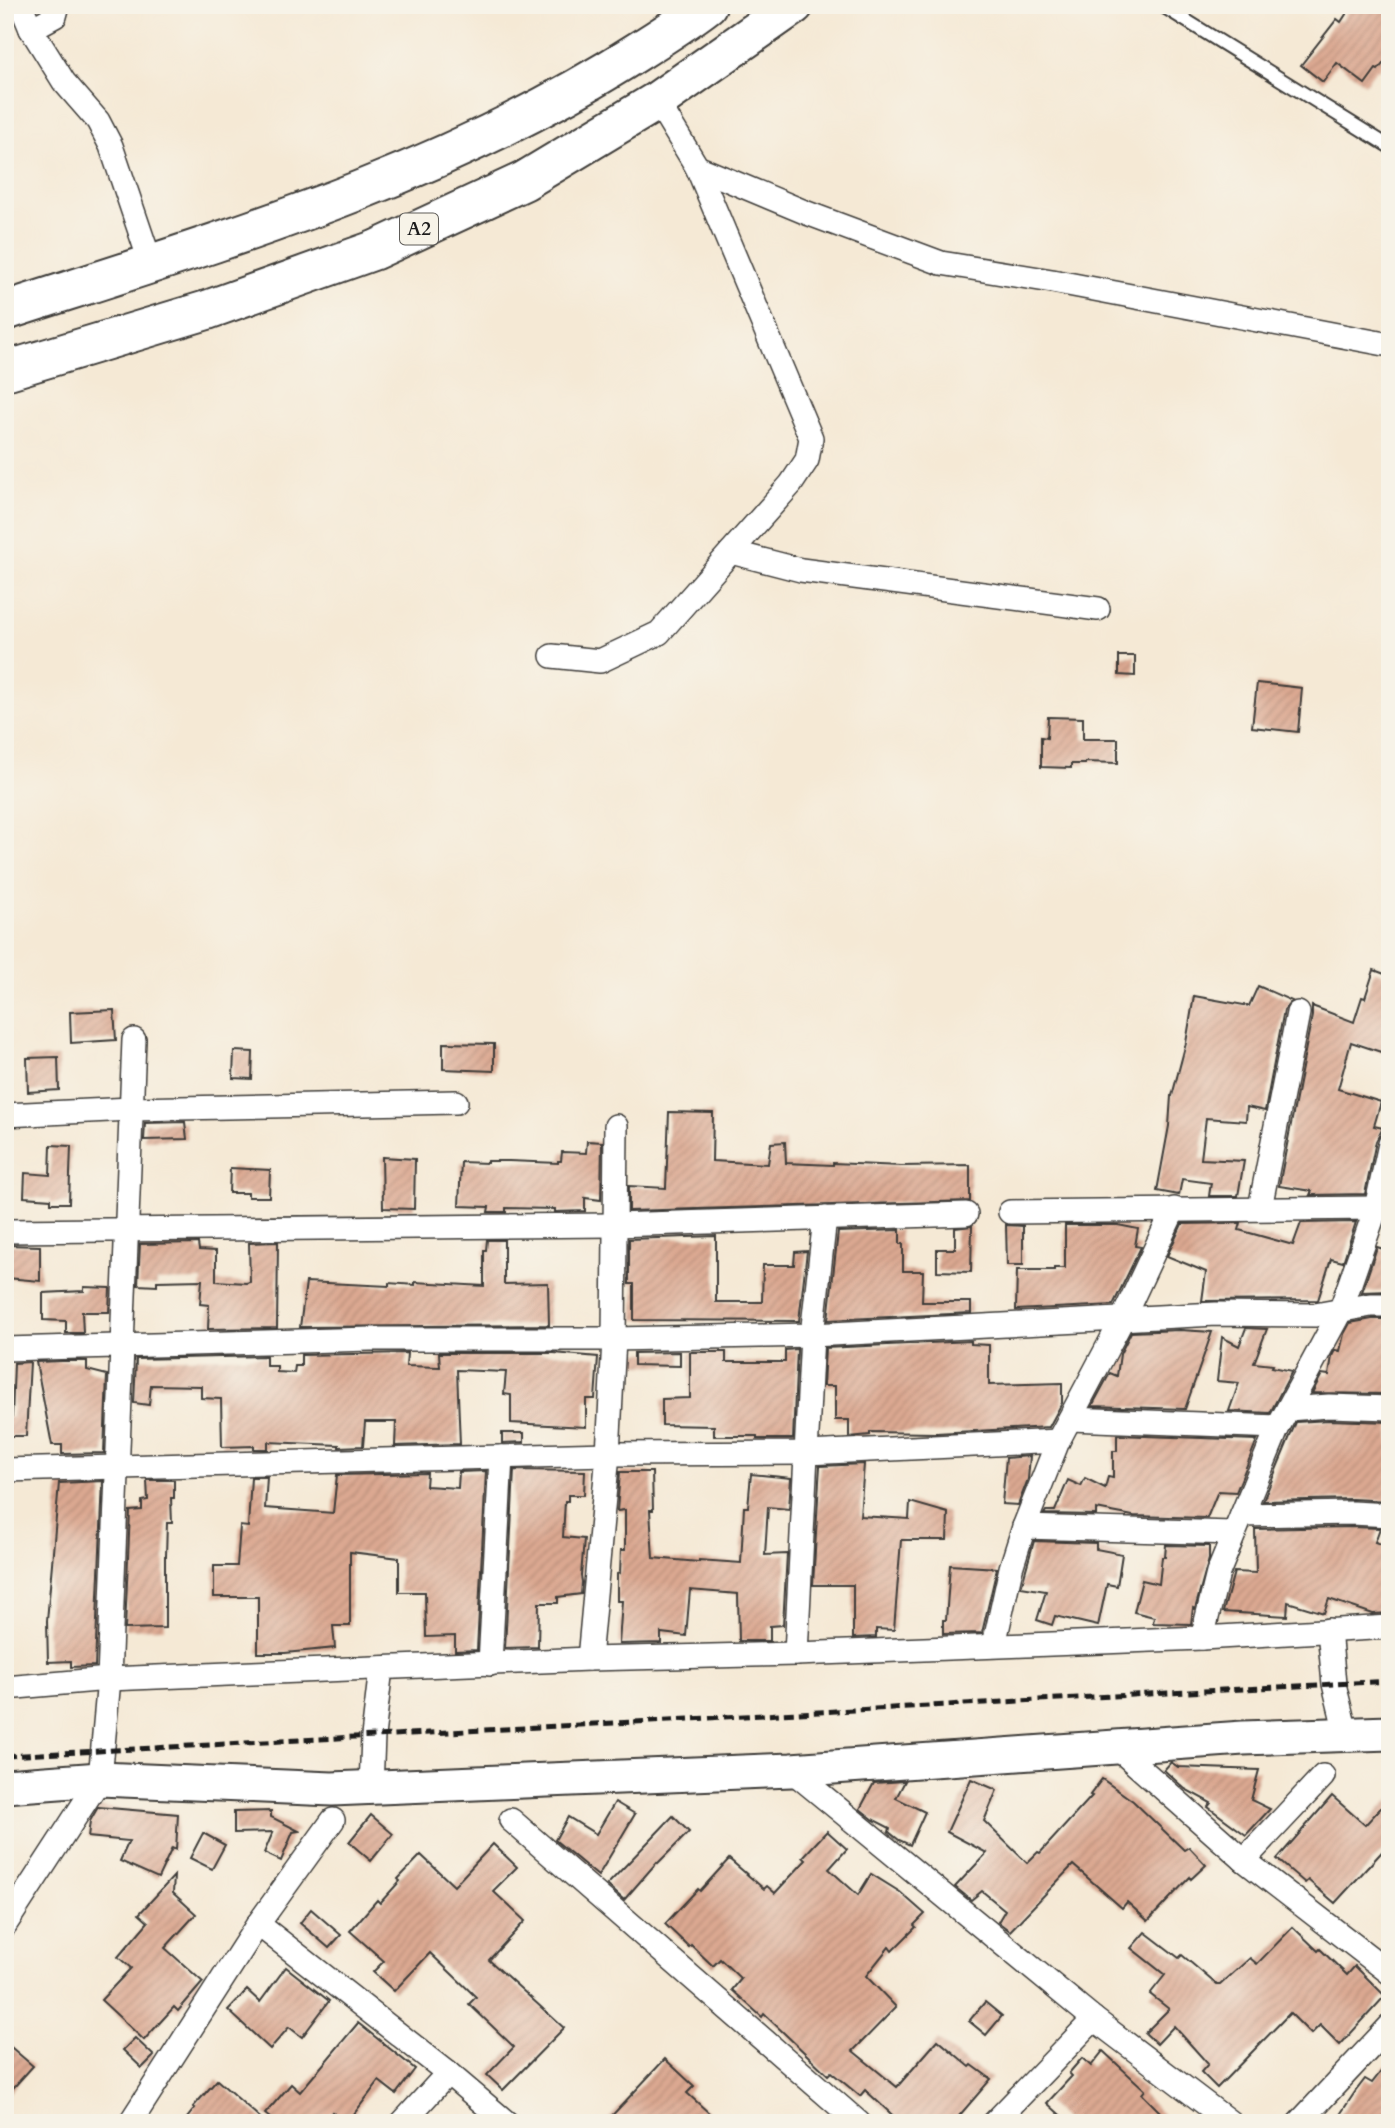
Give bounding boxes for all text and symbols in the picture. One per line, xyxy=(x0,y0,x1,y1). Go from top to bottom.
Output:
road number: A2 xyxy=(400,214,438,244)

